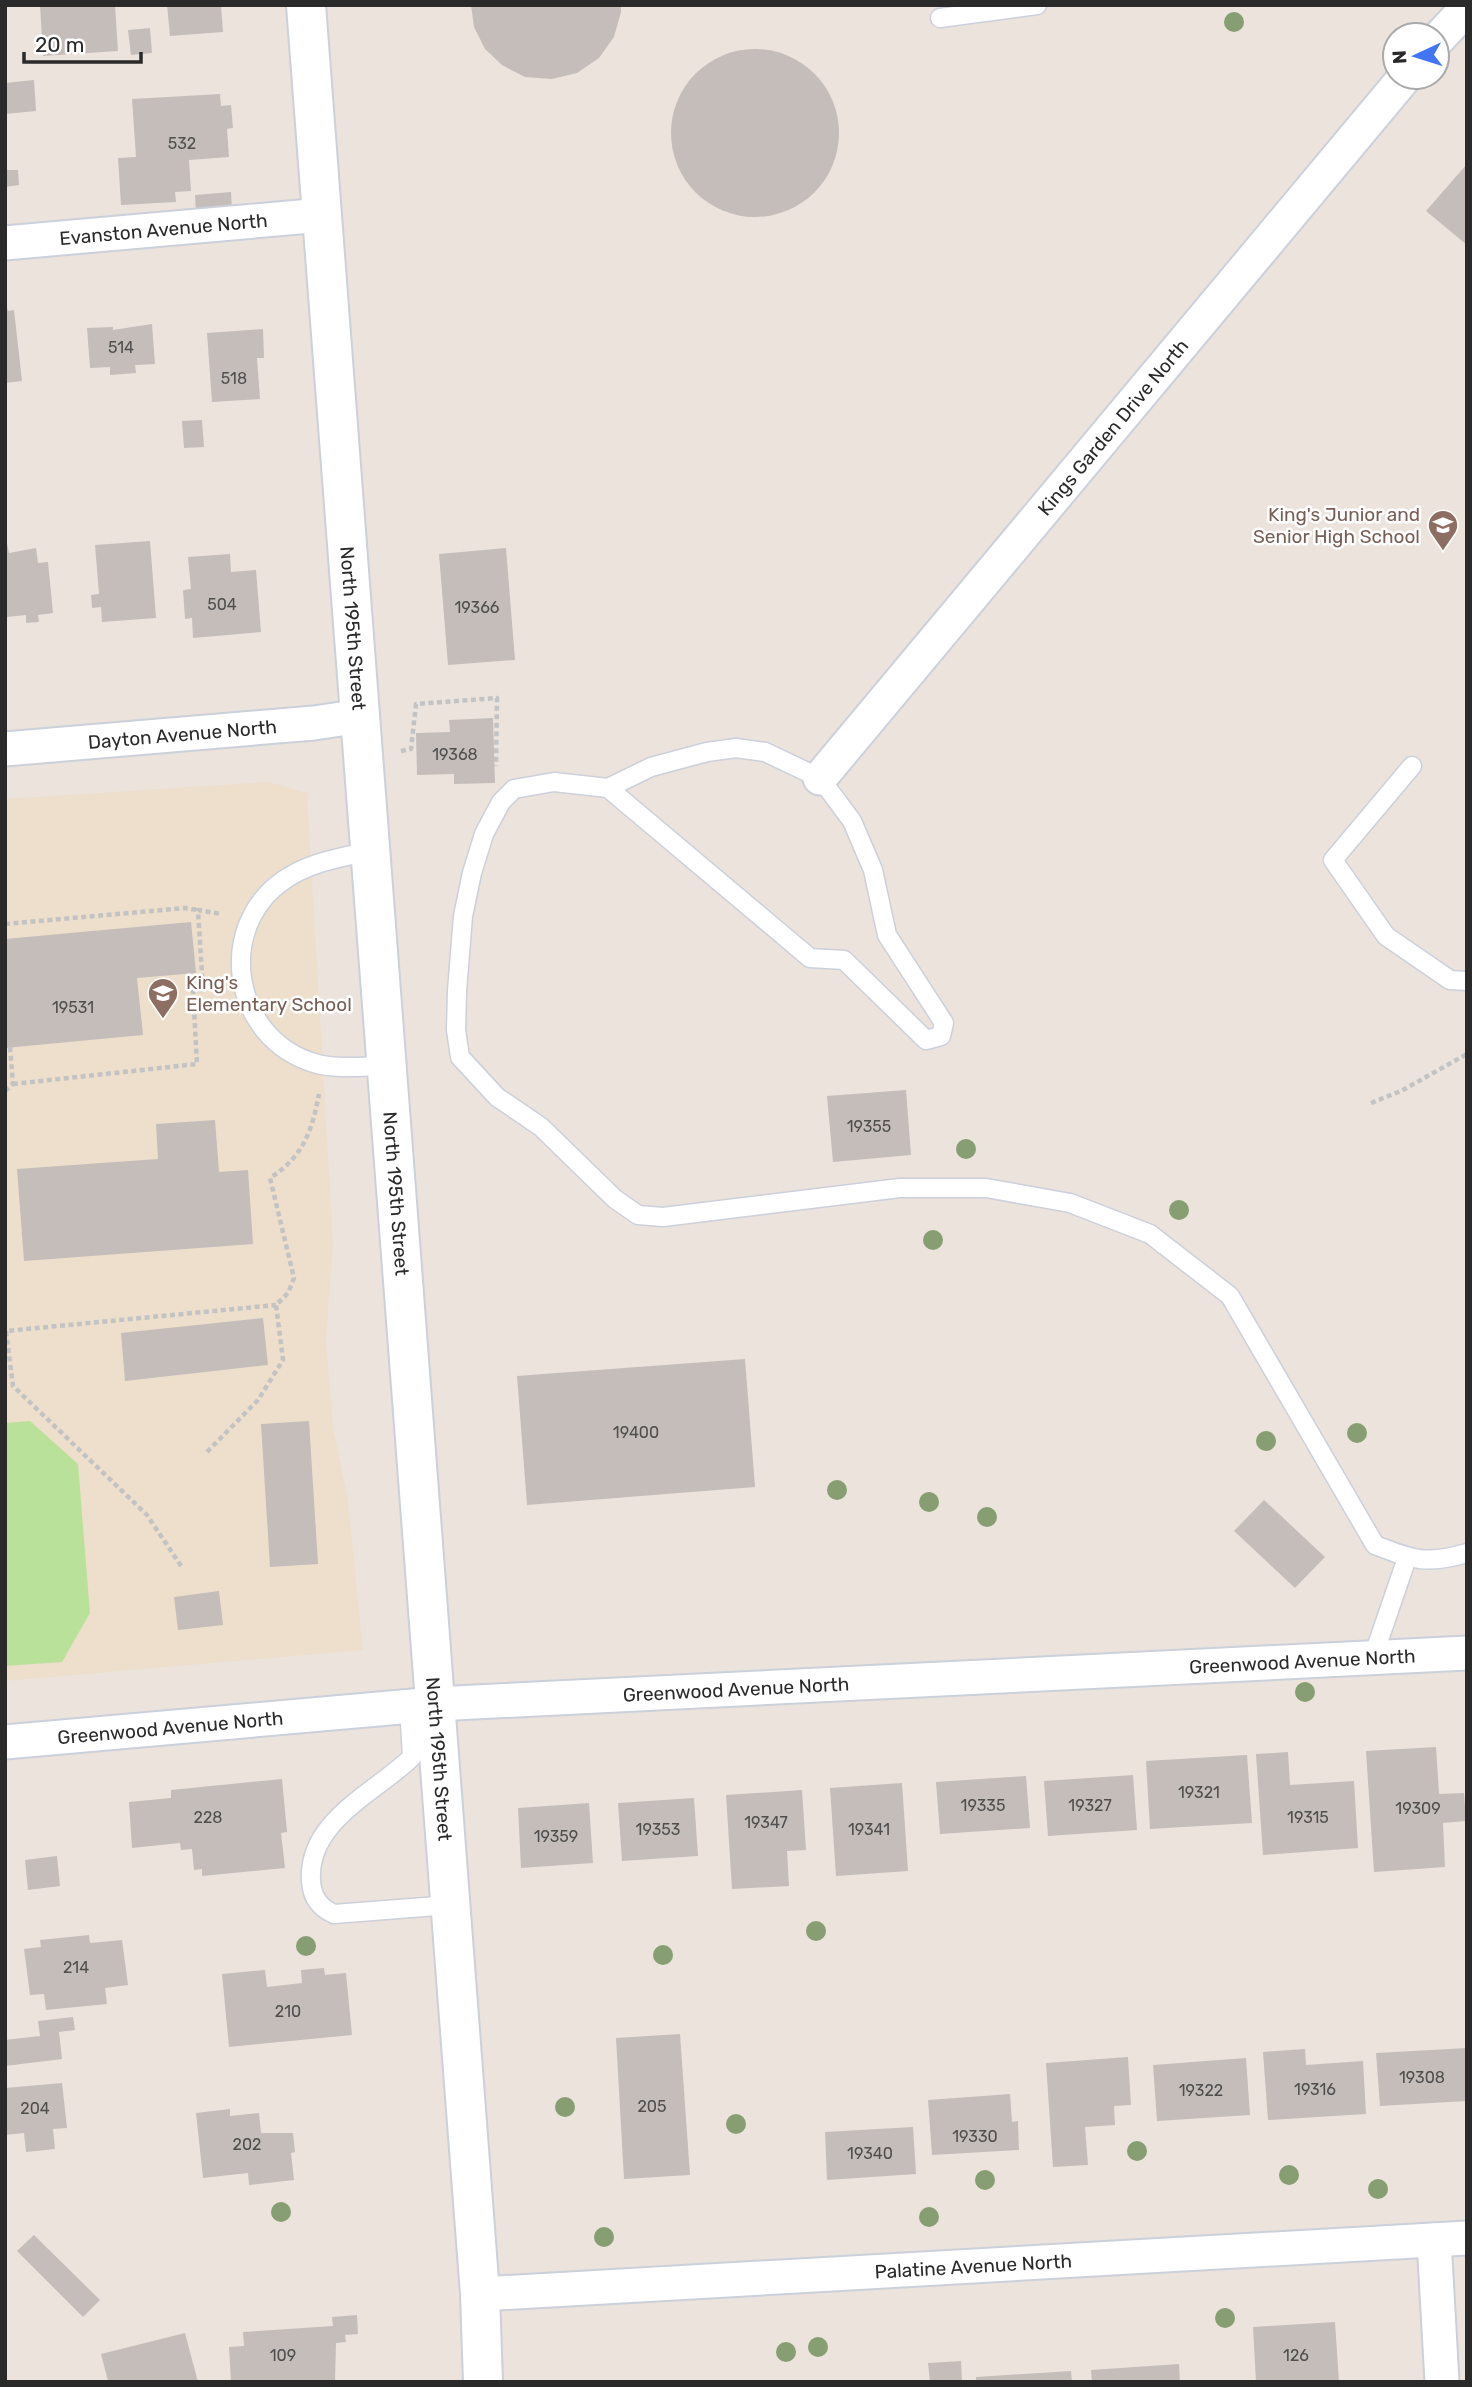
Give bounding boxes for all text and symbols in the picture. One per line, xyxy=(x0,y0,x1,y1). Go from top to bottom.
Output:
scale bar xyxy=(24,21,142,65)
north arrow xyxy=(1381,21,1451,91)
text: 20 m xyxy=(35,32,84,57)
text: N xyxy=(1388,50,1411,65)
house number: 532 xyxy=(168,134,196,153)
street label: Evanston Avenue North xyxy=(58,209,268,250)
street label: Kings Garden Drive North xyxy=(1033,335,1193,520)
house number: 514 xyxy=(108,338,134,357)
house number: 518 xyxy=(221,369,247,388)
place label: King's Junior and Senior High School xyxy=(1253,503,1420,548)
school or university icon: King's Junior and Senior High School xyxy=(1426,508,1460,552)
street label: North 195th Street xyxy=(335,545,371,712)
house number: 504 xyxy=(207,595,237,614)
house number: 19366 xyxy=(454,598,500,617)
street label: Dayton Avenue North xyxy=(87,715,278,754)
house number: 19368 xyxy=(432,745,478,764)
place label: King's Elementary School xyxy=(186,971,352,1016)
school or university icon: King's Elementary School xyxy=(146,976,180,1020)
house number: 19531 xyxy=(52,998,94,1017)
street label: North 195th Street xyxy=(378,1111,414,1277)
house number: 19355 xyxy=(847,1117,891,1136)
house number: 19400 xyxy=(613,1423,659,1442)
street label: Greenwood Avenue North xyxy=(1189,1645,1416,1679)
street label: Greenwood Avenue North xyxy=(622,1673,850,1707)
street label: North 195th Street xyxy=(421,1676,457,1842)
street label: Greenwood Avenue North xyxy=(57,1706,284,1749)
house number: 19321 xyxy=(1178,1783,1220,1802)
house number: 19335 xyxy=(961,1796,1005,1815)
house number: 19327 xyxy=(1068,1796,1112,1815)
house number: 19309 xyxy=(1395,1799,1441,1818)
house number: 228 xyxy=(194,1808,222,1827)
house number: 19315 xyxy=(1287,1808,1329,1827)
house number: 19347 xyxy=(744,1813,788,1832)
house number: 19353 xyxy=(636,1820,680,1839)
house number: 19341 xyxy=(848,1820,890,1839)
house number: 19359 xyxy=(534,1827,578,1846)
house number: 214 xyxy=(63,1958,89,1977)
house number: 210 xyxy=(275,2002,301,2021)
house number: 19308 xyxy=(1399,2068,1445,2087)
house number: 19316 xyxy=(1294,2080,1336,2099)
house number: 19322 xyxy=(1179,2081,1223,2100)
house number: 205 xyxy=(637,2097,667,2116)
house number: 204 xyxy=(20,2099,50,2118)
house number: 19330 xyxy=(952,2127,998,2146)
house number: 202 xyxy=(233,2135,261,2154)
house number: 19340 xyxy=(847,2144,893,2163)
street label: Palatine Avenue North xyxy=(874,2249,1072,2284)
house number: 109 xyxy=(270,2346,296,2365)
house number: 126 xyxy=(1283,2346,1309,2365)

